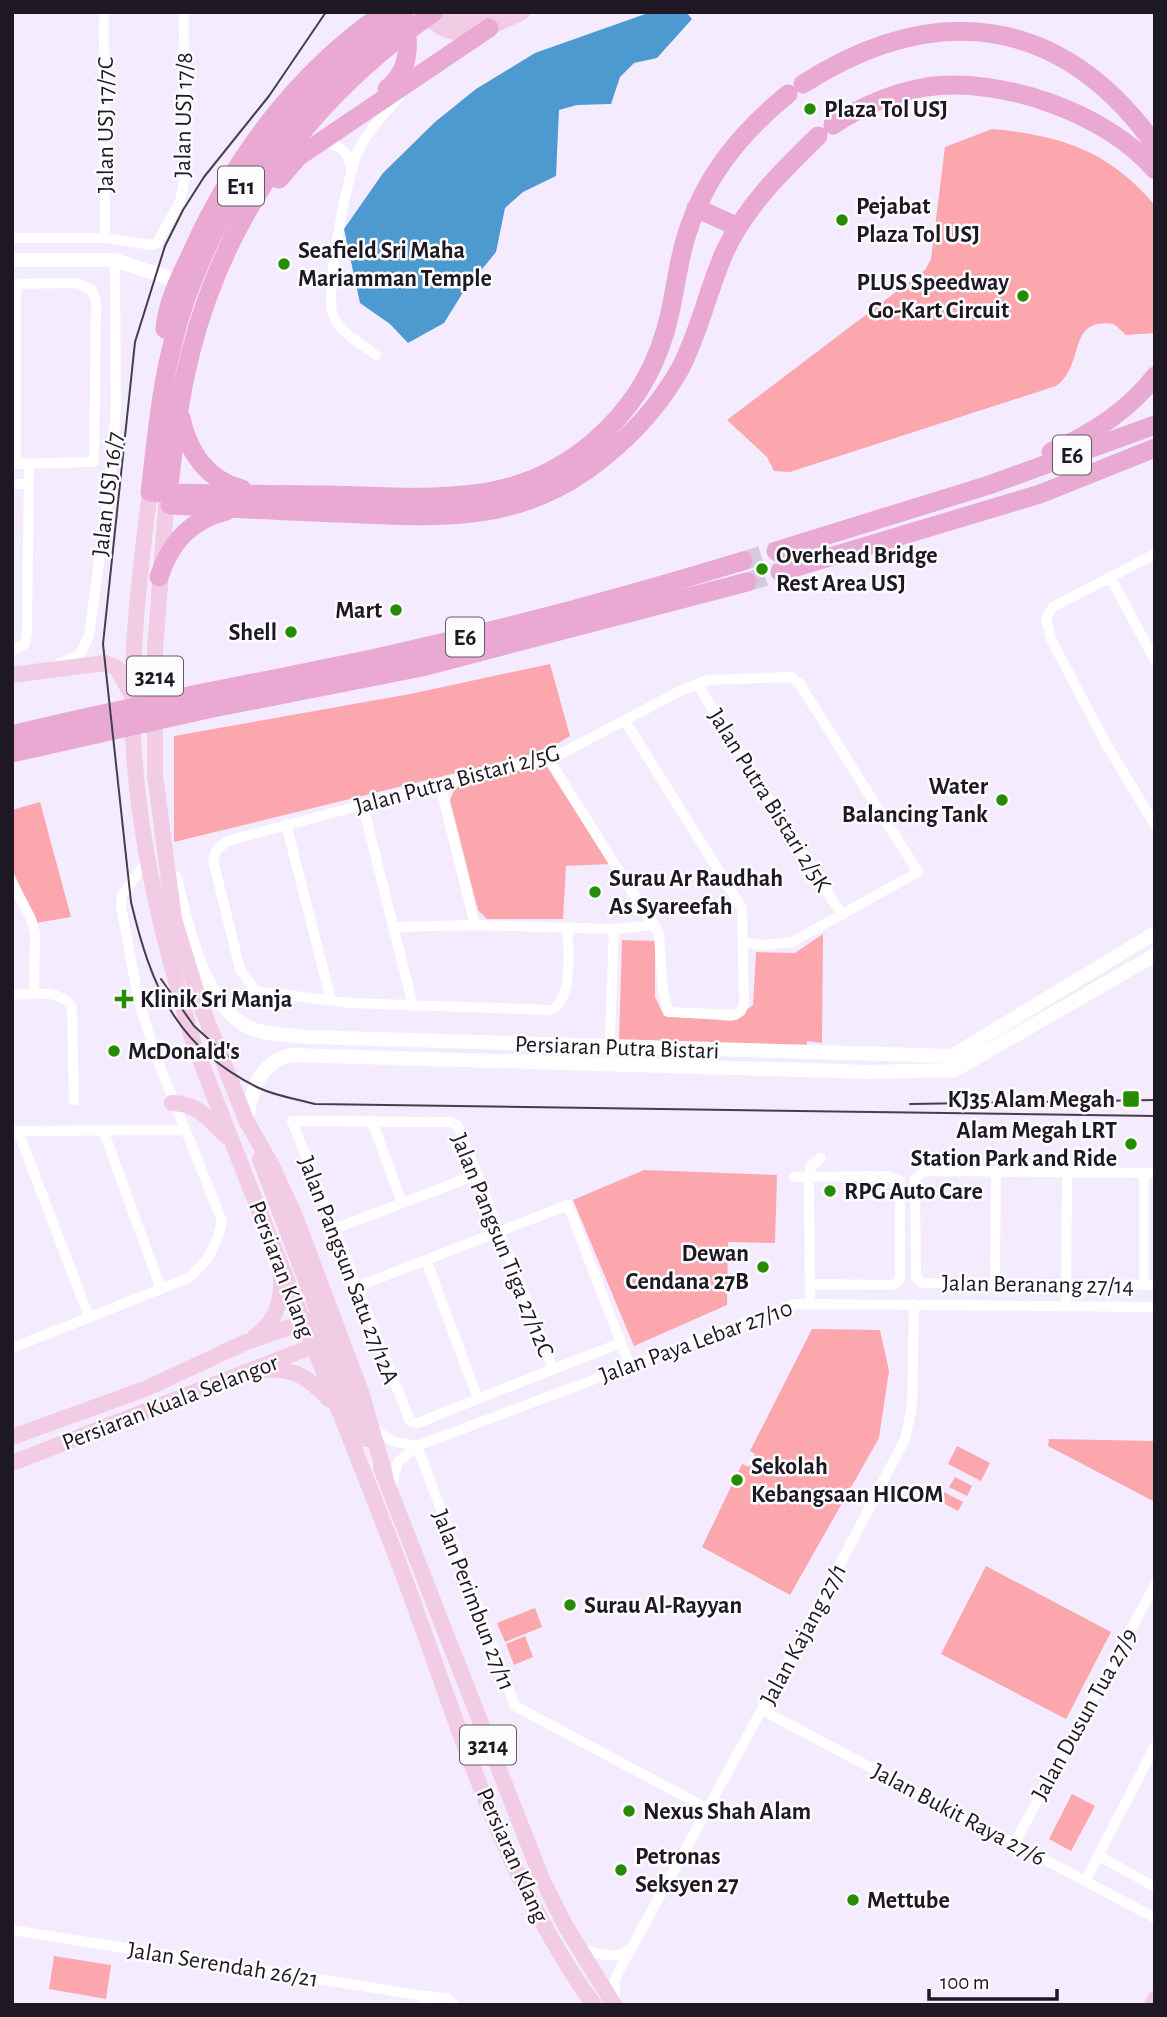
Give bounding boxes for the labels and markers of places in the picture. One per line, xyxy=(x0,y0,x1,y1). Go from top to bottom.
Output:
place label: Plaza Tol USJ xyxy=(824,98,948,122)
marker: Plaza Tol USJ xyxy=(802,101,818,117)
place label: Pejabat Plaza Tol USJ xyxy=(856,195,980,247)
marker: Pejabat Plaza Tol USJ xyxy=(834,212,850,228)
place label: Seafield Sri Maha Mariamman Temple xyxy=(298,239,492,291)
marker: Seafield Sri Maha Mariamman Temple xyxy=(276,256,292,272)
place label: PLUS Speedway Go-Kart Circuit xyxy=(856,271,1009,323)
marker: PLUS Speedway Go-Kart Circuit xyxy=(1015,288,1031,304)
place label: Overhead Bridge Rest Area USJ xyxy=(776,544,938,596)
marker: Overhead Bridge Rest Area USJ xyxy=(754,561,770,577)
place label: Mart xyxy=(335,599,382,623)
marker: Mart xyxy=(388,602,404,618)
place label: Shell xyxy=(229,621,277,645)
marker: Shell xyxy=(283,624,299,640)
place label: Water Balancing Tank xyxy=(842,775,989,827)
marker: Water Balancing Tank xyxy=(994,792,1010,808)
place label: Surau Ar Raudhah As Syareefah xyxy=(609,867,783,919)
marker: Surau Ar Raudhah As Syareefah xyxy=(587,884,603,900)
place label: Klinik Sri Manja xyxy=(140,988,292,1012)
marker: Klinik Sri Manja xyxy=(114,989,134,1009)
place label: McDonald's xyxy=(128,1040,240,1064)
marker: McDonald's xyxy=(106,1043,122,1059)
place label: KJ35 Alam Megah xyxy=(947,1088,1115,1112)
marker: KJ35 Alam Megah xyxy=(1121,1089,1141,1109)
place label: Alam Megah LRT Station Park and Ride xyxy=(911,1119,1117,1171)
marker: Alam Megah LRT Station Park and Ride xyxy=(1123,1136,1139,1152)
place label: RPG Auto Care xyxy=(844,1180,983,1204)
marker: RPG Auto Care xyxy=(822,1183,838,1199)
place label: Dewan Cendana 27B xyxy=(625,1242,749,1294)
marker: Dewan Cendana 27B xyxy=(755,1259,771,1275)
place label: Sekolah Kebangsaan HICOM xyxy=(751,1455,943,1507)
marker: Sekolah Kebangsaan HICOM xyxy=(729,1472,745,1488)
place label: Surau Al-Rayyan xyxy=(584,1594,742,1618)
marker: Surau Al-Rayyan xyxy=(562,1597,578,1613)
place label: Nexus Shah Alam xyxy=(643,1800,811,1824)
marker: Nexus Shah Alam xyxy=(621,1803,637,1819)
place label: Petronas Seksyen 27 xyxy=(635,1845,739,1897)
marker: Petronas Seksyen 27 xyxy=(613,1862,629,1878)
place label: Mettube xyxy=(867,1889,950,1913)
marker: Mettube xyxy=(845,1892,861,1908)

